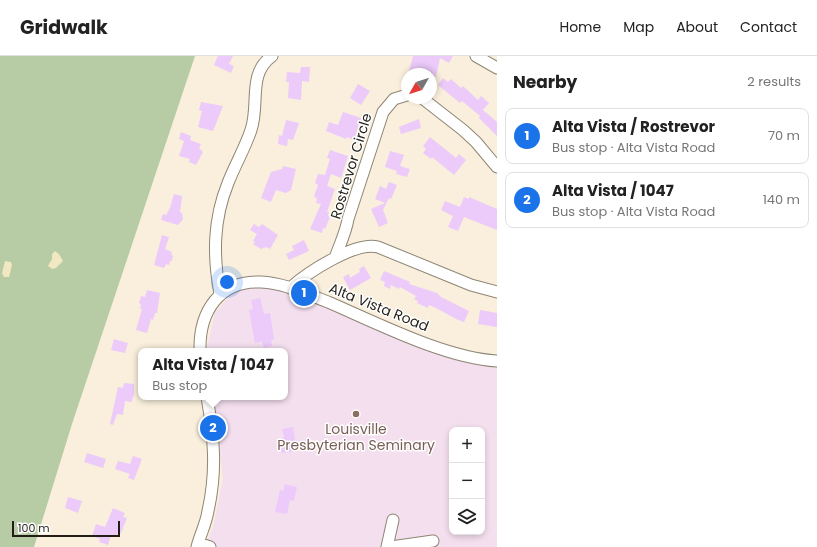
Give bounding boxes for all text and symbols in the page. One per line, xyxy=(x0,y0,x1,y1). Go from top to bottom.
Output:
text: Gridwalk xyxy=(20,14,108,41)
text: Home xyxy=(559,17,601,37)
text: Map xyxy=(623,17,654,37)
text: About xyxy=(676,17,718,37)
text: Contact xyxy=(740,17,797,37)
north arrow xyxy=(401,68,437,104)
text: Nearby xyxy=(513,70,577,94)
text: 2 results xyxy=(747,72,801,91)
street label: Rostrevor Circle xyxy=(325,110,377,221)
text: Alta Vista / Rostrevor xyxy=(552,116,715,137)
text: 1 xyxy=(525,126,529,145)
text: 70 m xyxy=(768,126,800,145)
text: Bus stop · Alta Vista Road xyxy=(552,138,715,157)
text: Alta Vista / 1047 xyxy=(552,180,674,201)
text: 2 xyxy=(523,190,531,209)
text: 140 m xyxy=(763,190,800,209)
text: Bus stop · Alta Vista Road xyxy=(552,202,715,221)
your location xyxy=(217,272,237,292)
pin: 1 xyxy=(291,278,317,308)
street label: Alta Vista Road xyxy=(326,278,432,336)
popup xyxy=(138,348,288,400)
text: Alta Vista / 1047 xyxy=(152,354,274,375)
text: Bus stop xyxy=(152,376,207,395)
marker: Louisville Presbyterian Seminary xyxy=(351,409,361,419)
pin: 2 xyxy=(200,413,226,443)
place label: Louisville Presbyterian Seminary xyxy=(277,419,435,455)
map controls xyxy=(449,427,485,535)
button: + xyxy=(449,427,485,463)
button: − xyxy=(449,463,485,499)
button: layers xyxy=(449,499,485,535)
scale bar xyxy=(12,519,120,538)
text: 100 m xyxy=(18,520,50,536)

